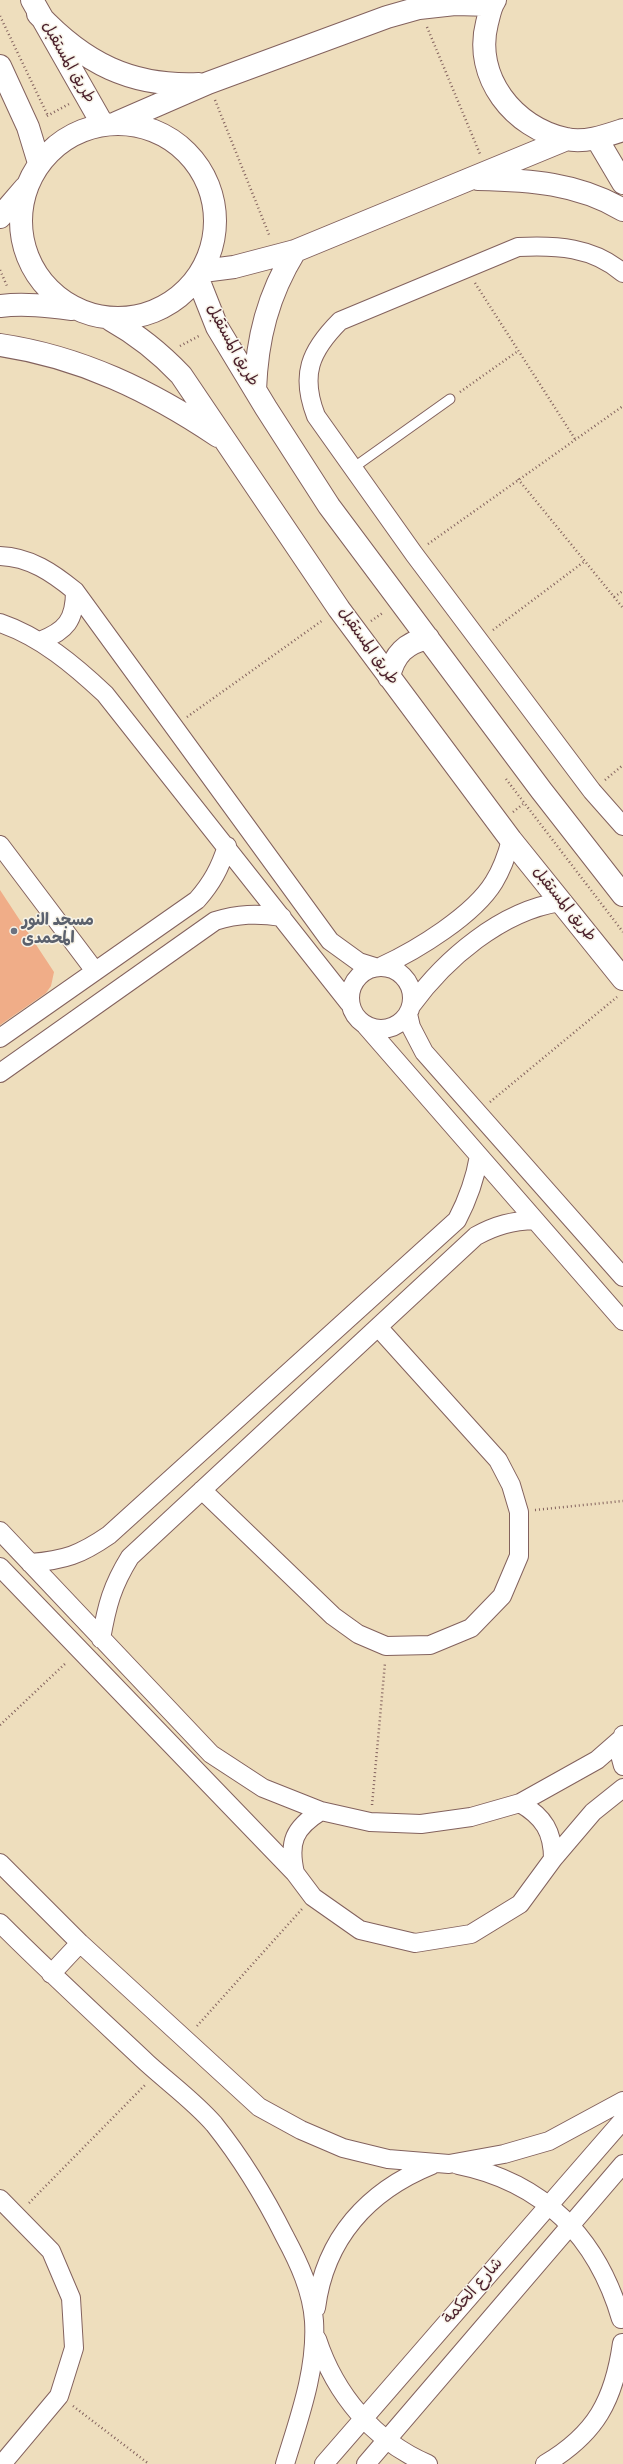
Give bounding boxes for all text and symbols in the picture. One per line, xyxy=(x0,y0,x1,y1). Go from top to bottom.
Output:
street label: طريق المستقبل xyxy=(36,19,98,107)
street label: طريق المستقبل xyxy=(200,301,262,391)
street label: طريق المستقبل xyxy=(332,604,402,690)
street label: طريق المستقبل xyxy=(527,863,599,947)
place label: مسجد النور المحمدى xyxy=(22,912,94,950)
marker: مسجد النور المحمدى xyxy=(9,926,19,936)
street label: شارع الحكمة xyxy=(440,2255,508,2329)

